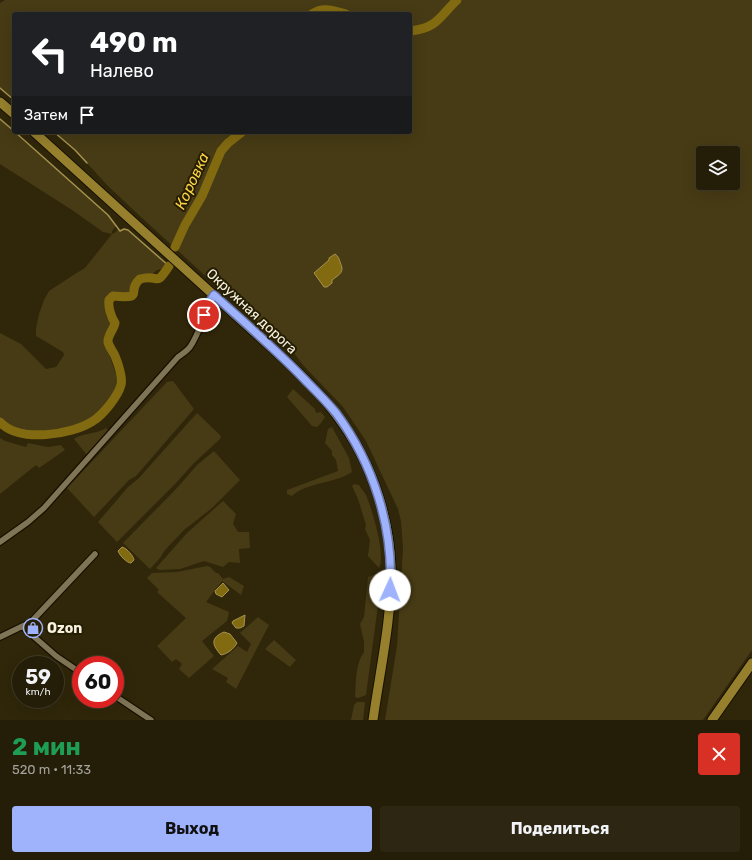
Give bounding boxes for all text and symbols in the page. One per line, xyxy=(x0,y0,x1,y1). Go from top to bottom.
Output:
text: 490 m xyxy=(90,26,178,59)
icon: left xyxy=(24,28,76,80)
text: Налево xyxy=(90,60,154,82)
icon: arrive xyxy=(76,104,98,126)
text: Затем xyxy=(24,106,68,124)
map controls xyxy=(696,146,740,190)
button: layers xyxy=(696,146,740,190)
water label: Коровка xyxy=(171,150,213,212)
street label: Окружная дорога xyxy=(203,265,301,358)
pin xyxy=(187,298,221,332)
icon: arrive xyxy=(193,304,215,326)
position arrow xyxy=(369,569,411,611)
shop icon: Ozon xyxy=(22,617,44,639)
place label: Ozon xyxy=(47,620,82,637)
speed limit sign: 60 xyxy=(72,656,124,708)
text: 59 xyxy=(25,665,51,689)
text: km/h xyxy=(26,686,50,698)
text: 2 мин xyxy=(12,733,81,761)
button: close xyxy=(698,733,740,775)
text: 520 m · 11:33 xyxy=(12,762,91,777)
button: Выход xyxy=(12,806,372,852)
button: Поделиться xyxy=(380,806,740,852)

